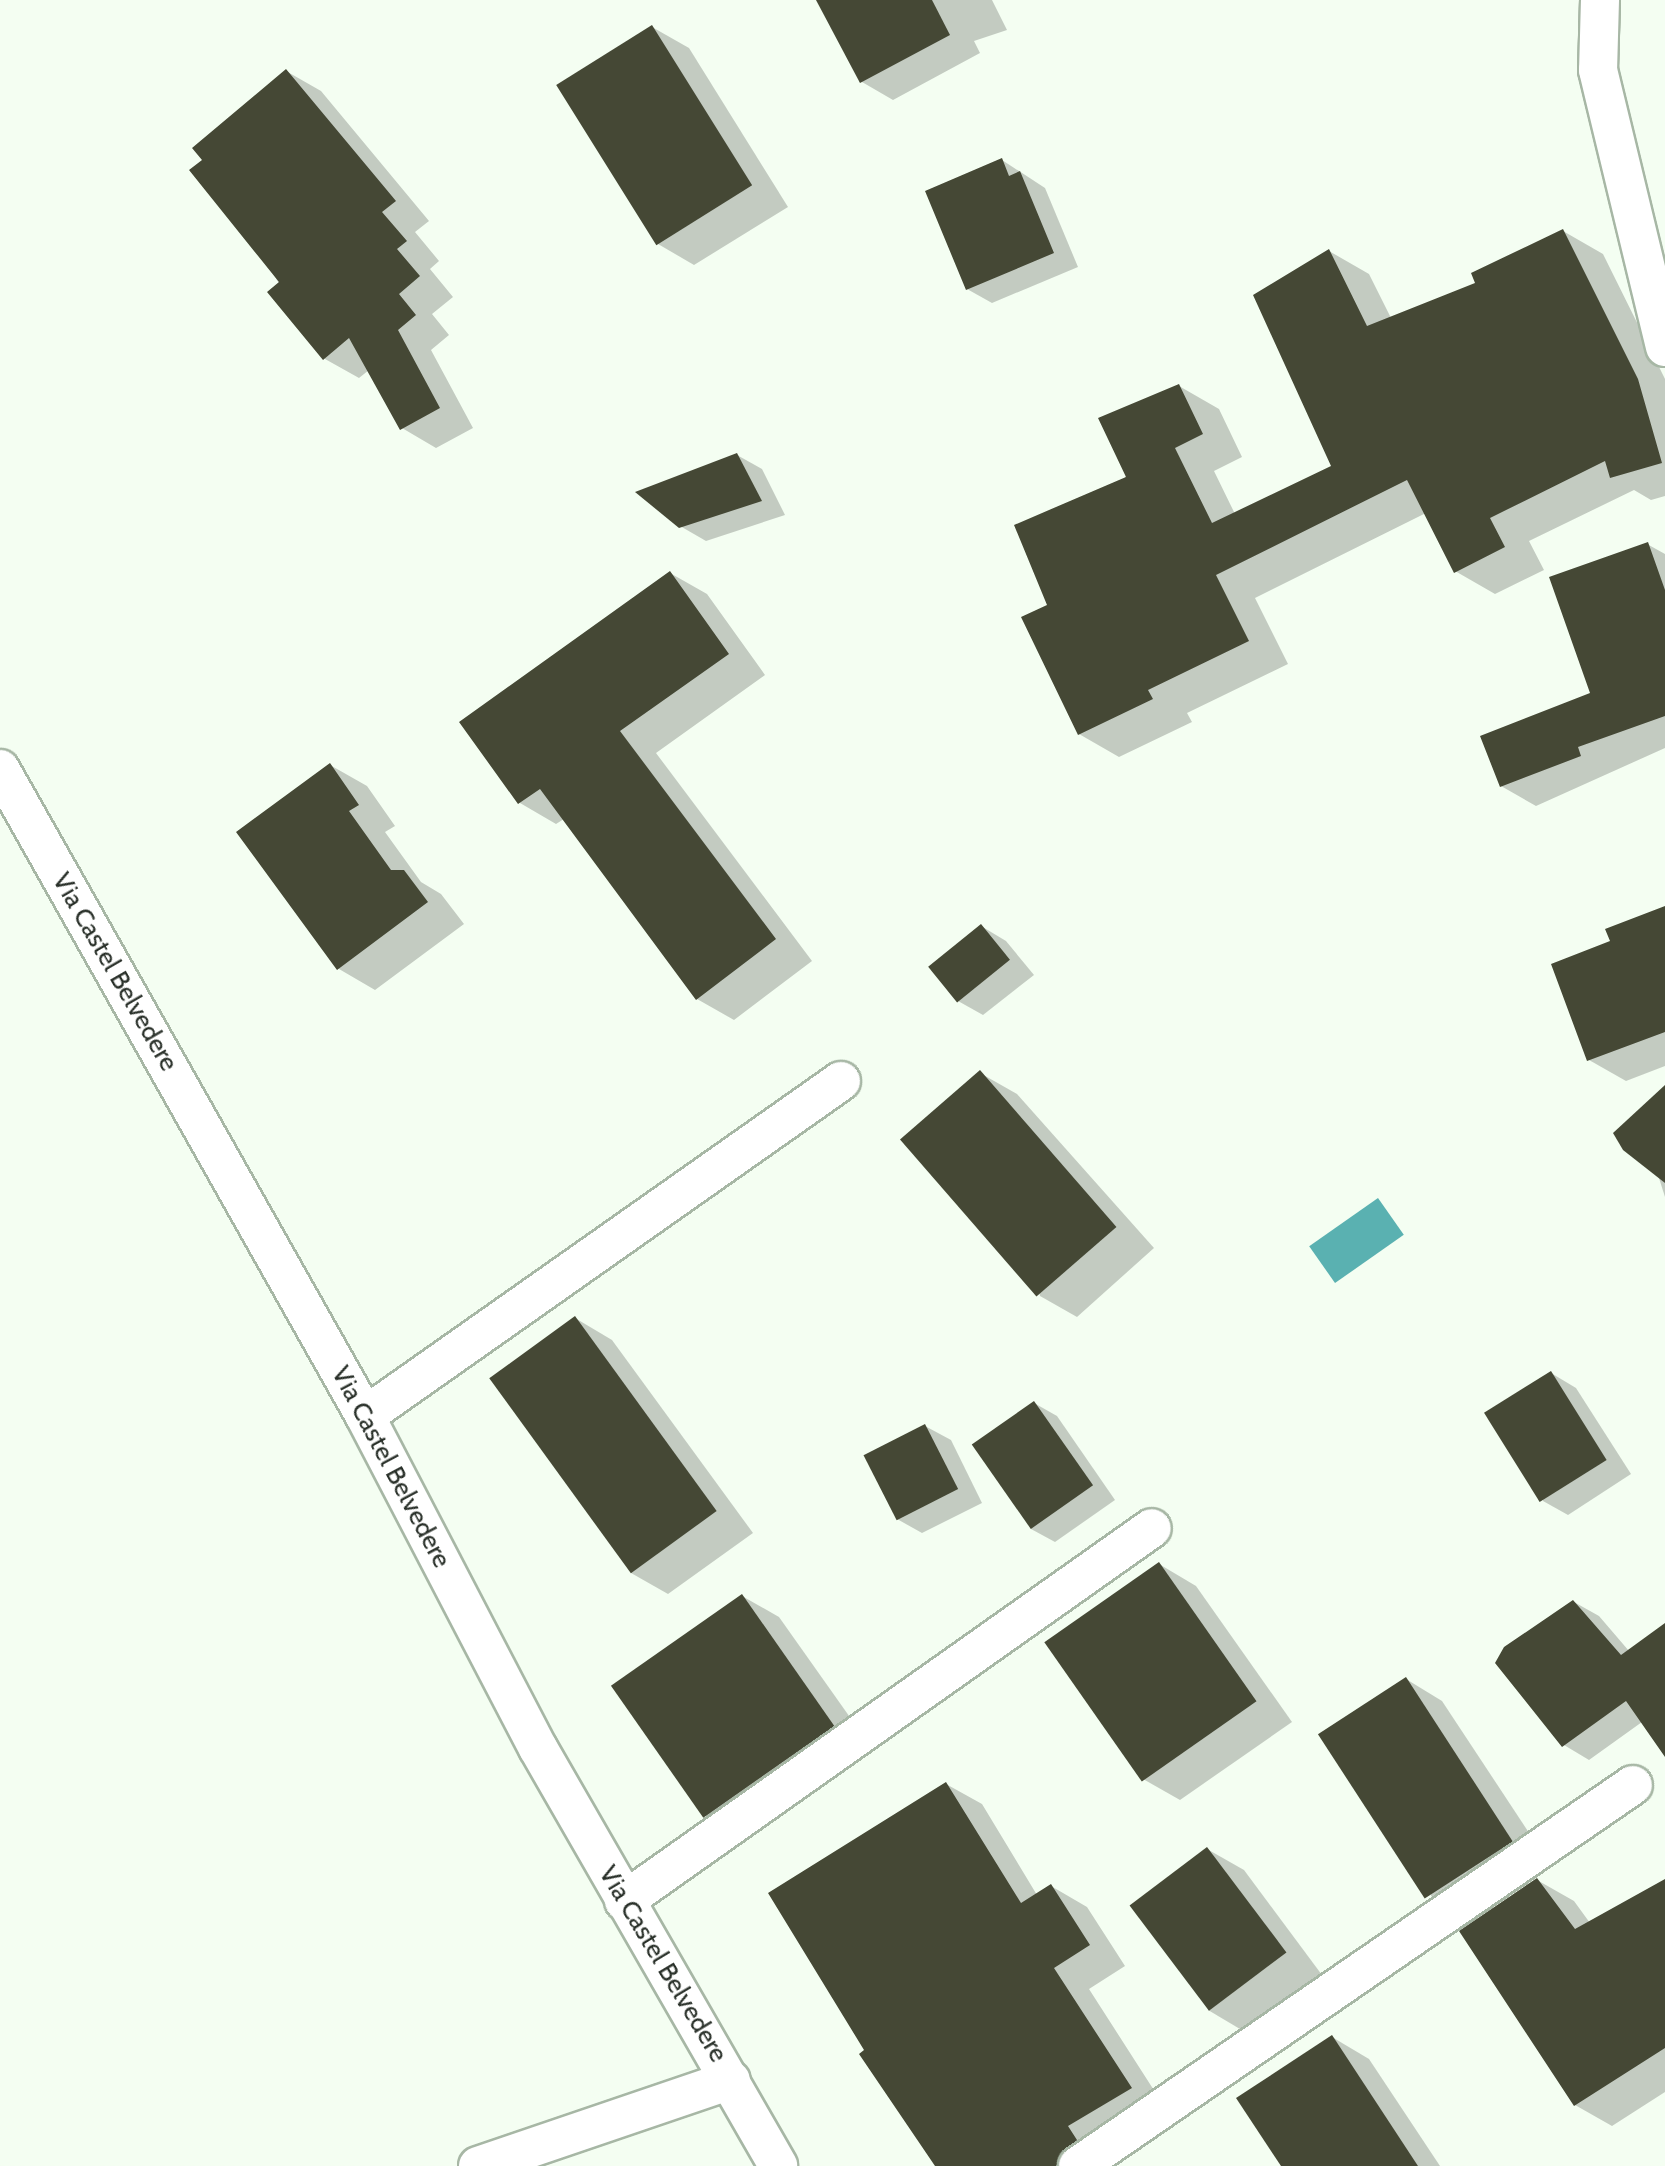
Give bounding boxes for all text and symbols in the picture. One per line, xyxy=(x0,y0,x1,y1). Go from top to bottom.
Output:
street label: Via Castel Belvedere xyxy=(46,867,184,1077)
street label: Via Castel Belvedere xyxy=(325,1361,457,1573)
street label: Via Castel Belvedere xyxy=(592,1860,734,2068)

